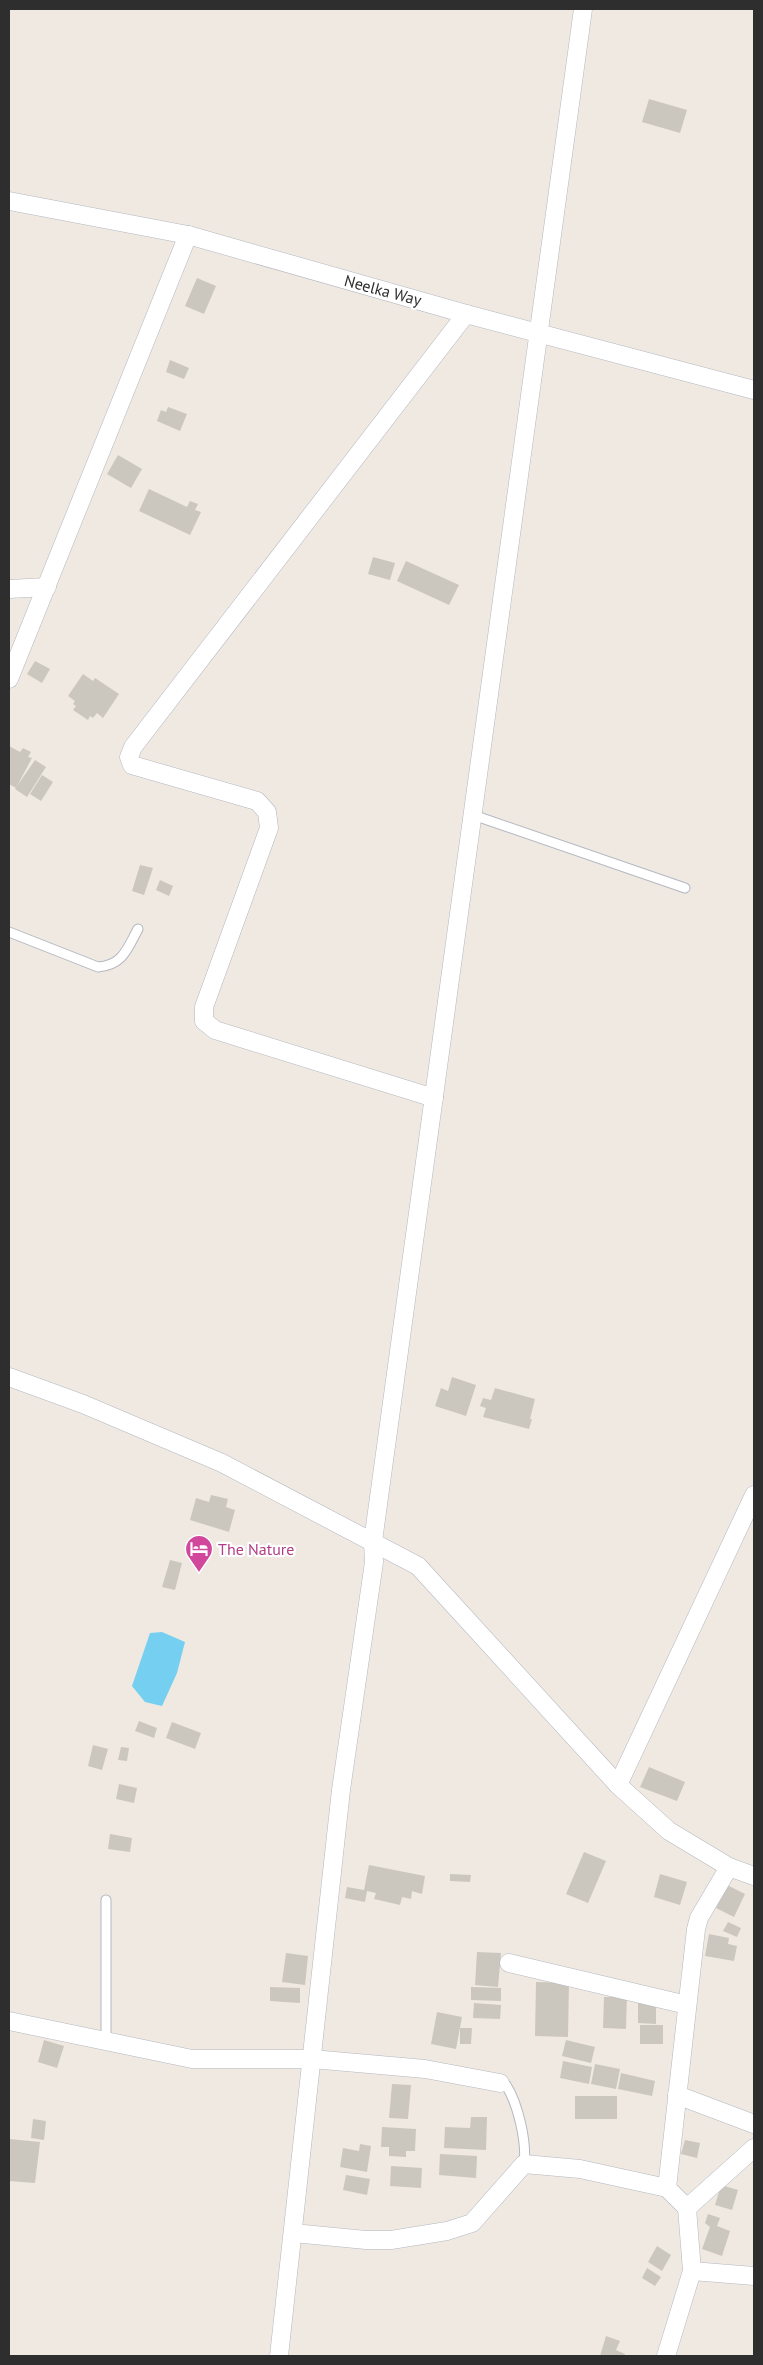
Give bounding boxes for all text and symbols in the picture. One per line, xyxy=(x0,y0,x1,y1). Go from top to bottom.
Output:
street label: Neelka Way xyxy=(342,270,424,310)
hotel icon: The Nature xyxy=(184,1534,214,1573)
place label: The Nature xyxy=(218,1539,294,1559)

